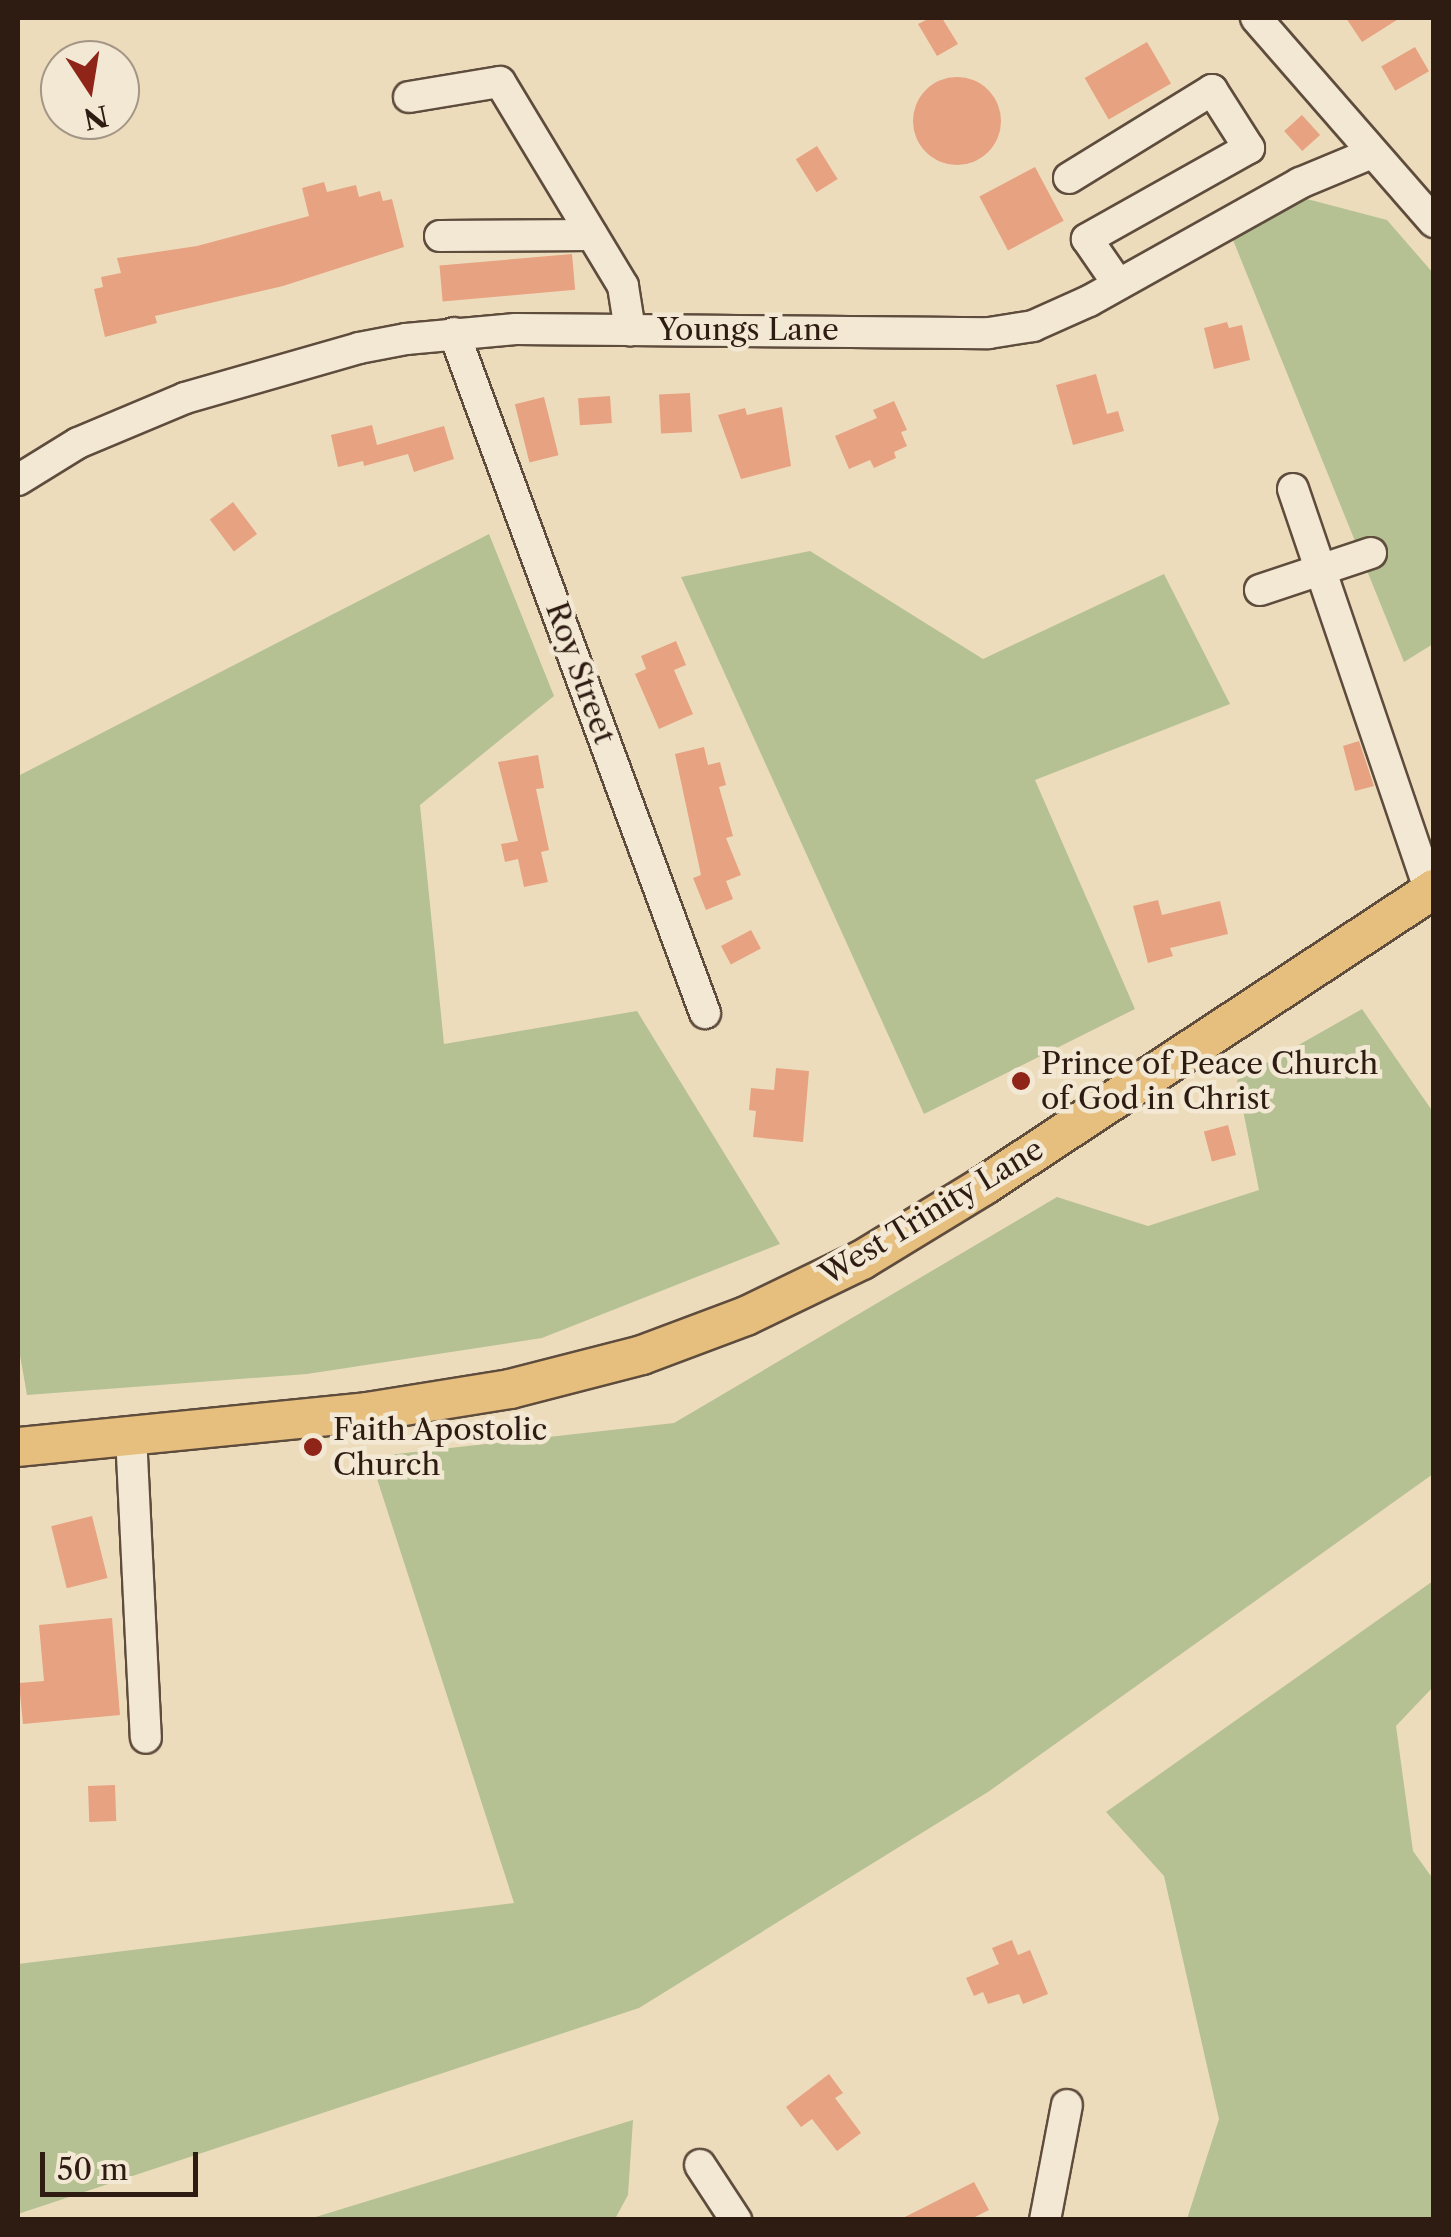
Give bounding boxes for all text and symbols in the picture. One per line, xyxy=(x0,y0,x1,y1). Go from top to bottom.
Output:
north arrow xyxy=(40,40,140,140)
text: N xyxy=(80,98,111,137)
street label: Youngs Lane xyxy=(657,312,839,348)
street label: Roy Street xyxy=(538,597,622,749)
place label: Prince of Peace Church of God in Christ xyxy=(1041,1046,1378,1116)
marker: Prince of Peace Church of God in Christ xyxy=(1010,1070,1032,1092)
street label: West Trinity Lane xyxy=(813,1131,1051,1293)
place label: Faith Apostolic Church xyxy=(333,1412,549,1482)
marker: Faith Apostolic Church xyxy=(302,1436,324,1458)
scale bar xyxy=(45,2132,202,2194)
text: 50 m xyxy=(57,2151,128,2188)

